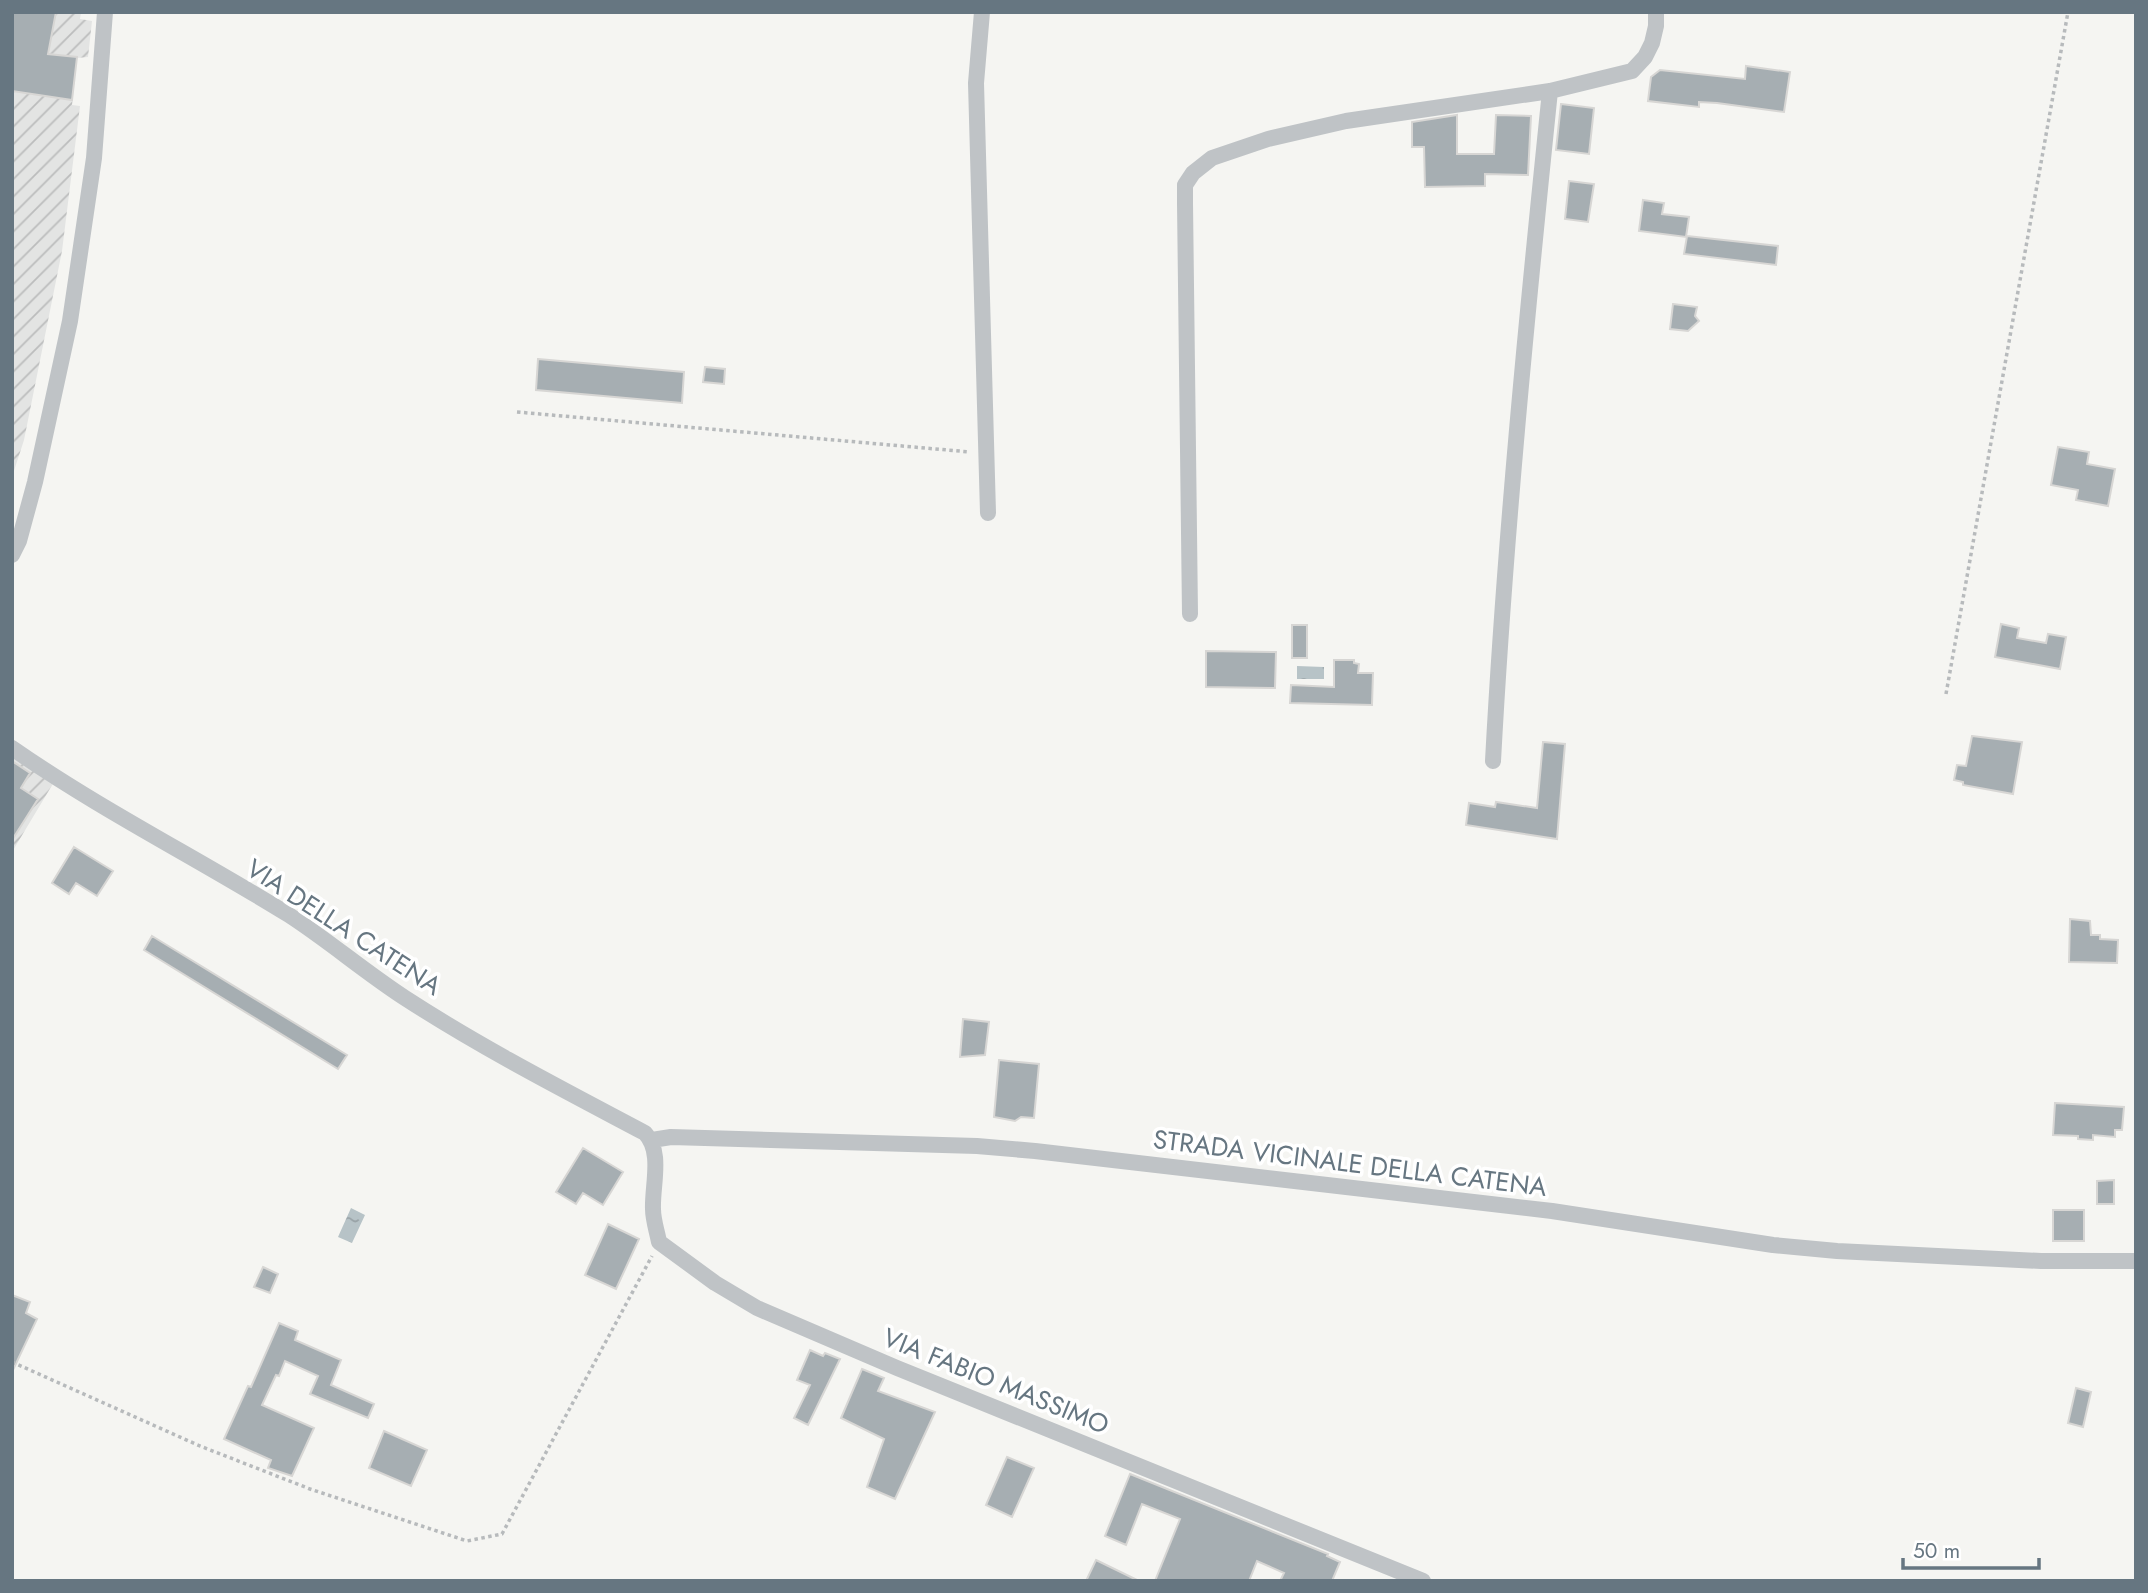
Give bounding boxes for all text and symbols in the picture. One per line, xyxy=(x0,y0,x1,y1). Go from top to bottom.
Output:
street label: VIA DELLA CATENA xyxy=(239,849,450,1005)
street label: STRADA VICINALE DELLA CATENA xyxy=(1151,1120,1550,1206)
street label: VIA FABIO MASSIMO xyxy=(877,1318,1115,1444)
scale bar xyxy=(1903,1526,2039,1570)
text: 50 m xyxy=(1913,1536,1960,1566)

